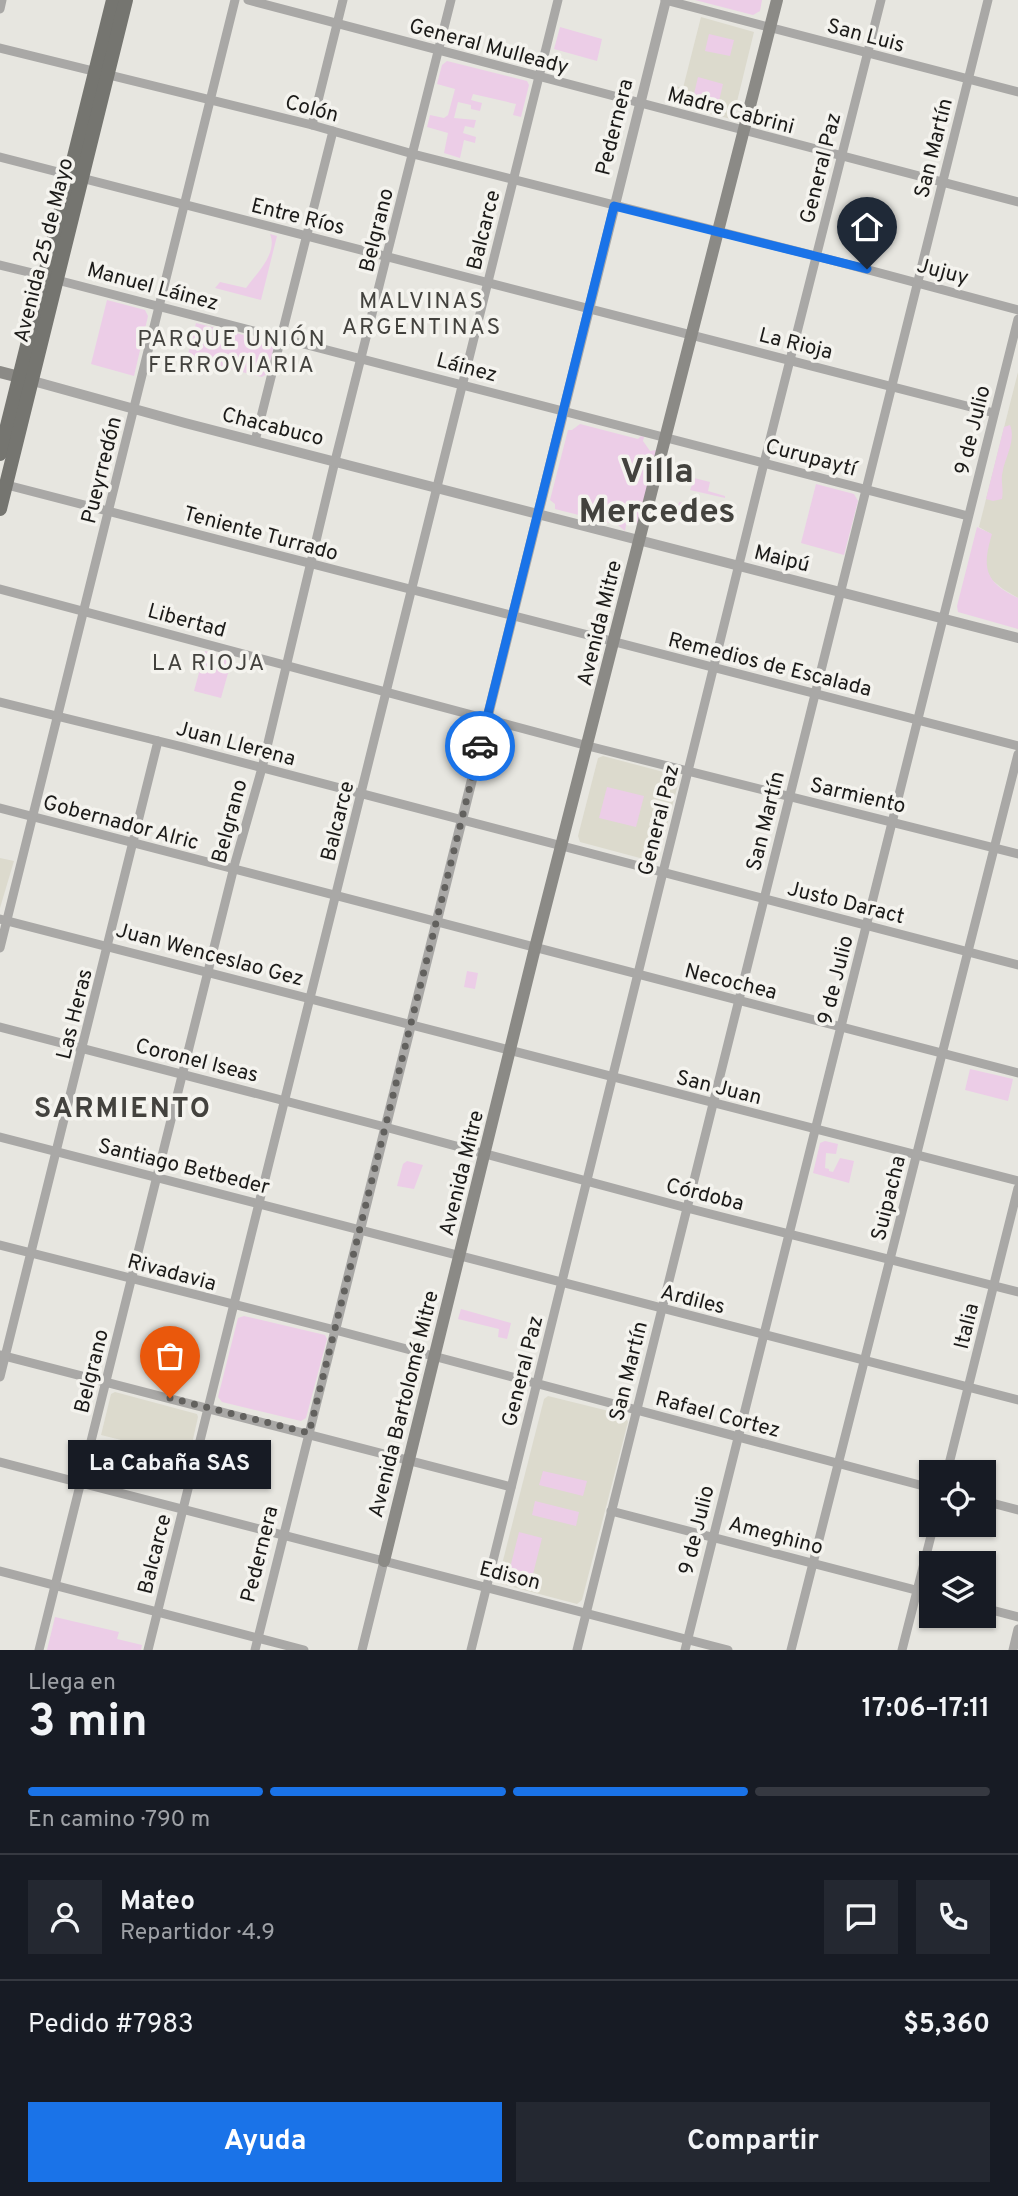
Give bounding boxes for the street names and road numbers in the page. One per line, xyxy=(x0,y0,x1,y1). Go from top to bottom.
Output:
street label: General Mulleady xyxy=(406,13,571,82)
street label: San Luis xyxy=(824,13,907,60)
street label: Pedernera xyxy=(590,76,641,179)
street label: Madre Cabrini xyxy=(664,82,797,141)
street label: Colón xyxy=(282,89,341,130)
street label: San Martín xyxy=(909,96,960,201)
street label: General Paz xyxy=(795,110,848,227)
street label: Avenida 25 de Mayo xyxy=(8,155,80,345)
street label: Belgrano xyxy=(354,186,401,275)
street label: Balcarce xyxy=(461,187,507,273)
street label: Entre Ríos xyxy=(248,193,347,242)
street label: Jujuy xyxy=(914,253,971,292)
street label: Manuel Láinez xyxy=(84,257,221,318)
street label: La Rioja xyxy=(756,322,835,367)
street label: Láinez xyxy=(433,347,500,390)
street label: 9 de Julio xyxy=(949,383,998,478)
street label: Chacabuco xyxy=(219,402,326,453)
street label: Pueyrredón xyxy=(76,414,129,527)
street label: Curupaytí xyxy=(762,433,861,484)
street label: Teniente Turrado xyxy=(180,501,341,568)
street label: Maipú xyxy=(751,540,812,579)
street label: Avenida Mitre xyxy=(572,558,629,689)
street label: Libertad xyxy=(144,598,229,645)
street label: Remedios de Escalada xyxy=(665,627,874,704)
street label: Juan Llerena xyxy=(173,716,298,773)
street label: General Paz xyxy=(633,762,686,879)
street label: San Martín xyxy=(741,769,792,874)
street label: Sarmiento xyxy=(807,772,908,821)
street label: Belgrano xyxy=(206,777,255,866)
street label: Balcarce xyxy=(315,778,361,864)
street label: Gobernador Alric xyxy=(40,790,202,857)
street label: Justo Daract xyxy=(784,876,907,931)
street label: Juan Wenceslao Gez xyxy=(113,917,306,993)
street label: 9 de Julio xyxy=(812,933,861,1028)
street label: Necochea xyxy=(682,958,780,1007)
street label: Las Heras xyxy=(51,966,100,1062)
street label: Coronel Iseas xyxy=(132,1033,261,1090)
street label: San Juan xyxy=(673,1065,764,1112)
street label: Avenida Mitre xyxy=(434,1108,491,1239)
street label: Santiago Betbeder xyxy=(95,1133,272,1202)
street label: Suipacha xyxy=(866,1153,913,1244)
street label: Córdoba xyxy=(663,1173,747,1218)
street label: Rivadavia xyxy=(124,1249,219,1298)
street label: Ardiles xyxy=(658,1279,728,1321)
street label: Avenida Bartolomé Mitre xyxy=(363,1288,446,1521)
street label: Italia xyxy=(949,1300,986,1352)
street label: General Paz xyxy=(497,1313,550,1430)
street label: San Martín xyxy=(604,1319,655,1424)
street label: Belgrano xyxy=(69,1327,116,1416)
street label: Rafael Cortez xyxy=(652,1386,783,1445)
street label: 9 de Julio xyxy=(673,1483,722,1578)
street label: Pedernera xyxy=(235,1503,286,1606)
street label: Balcarce xyxy=(132,1511,178,1597)
street label: Ameghino xyxy=(725,1511,826,1562)
street label: Edison xyxy=(476,1556,543,1597)

